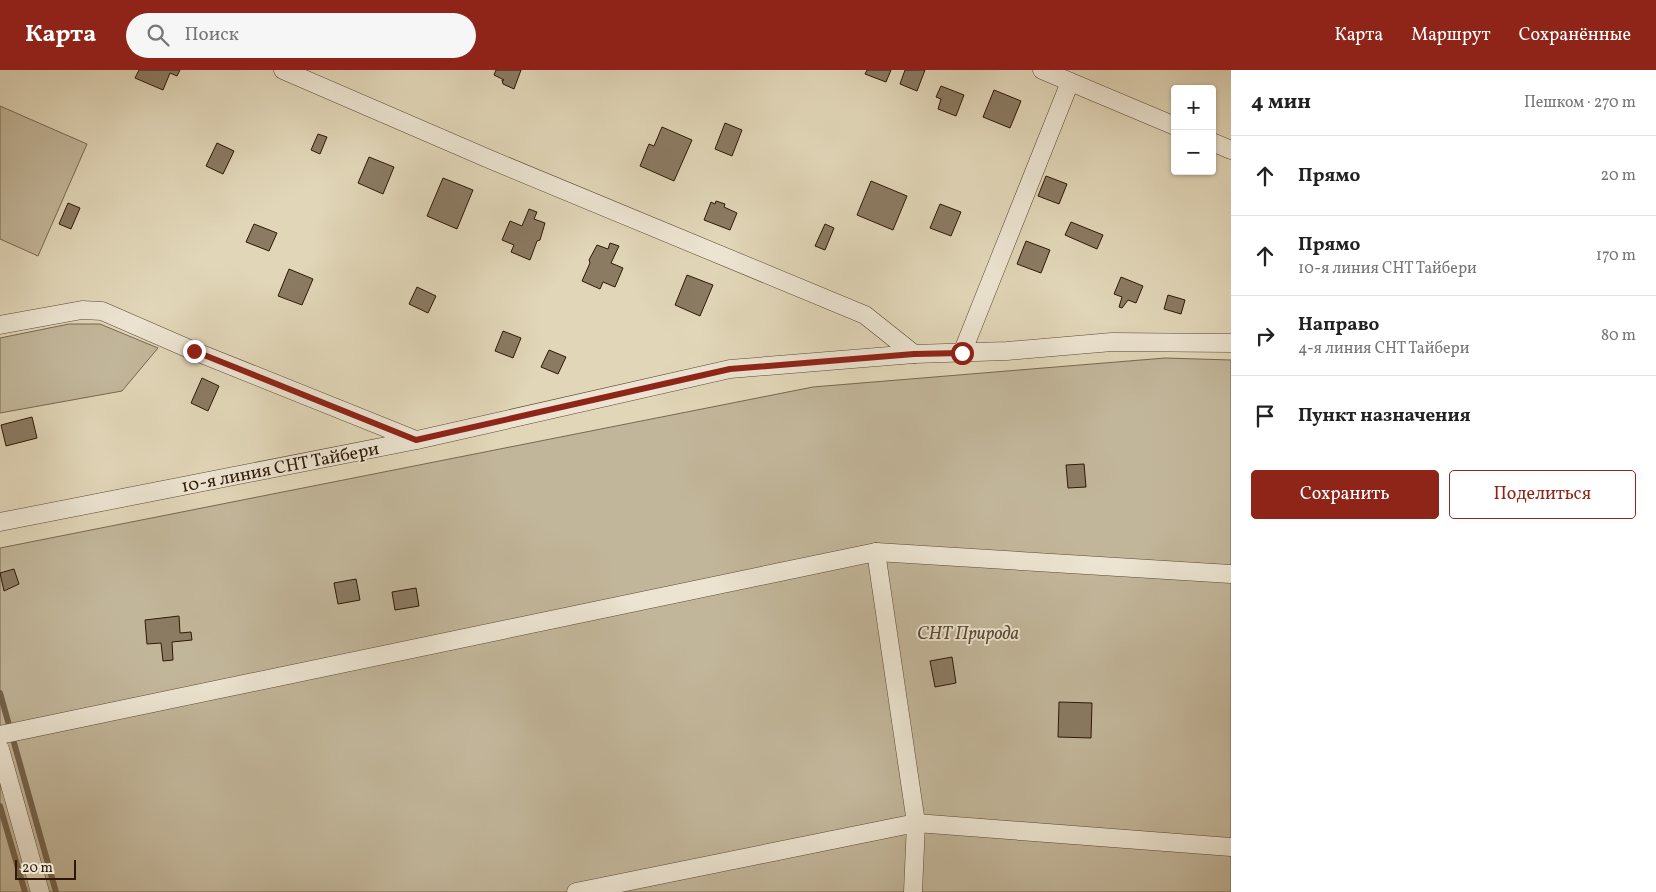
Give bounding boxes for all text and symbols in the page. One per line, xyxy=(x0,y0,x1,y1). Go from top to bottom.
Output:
search box xyxy=(126,13,476,58)
text: Карта xyxy=(25,18,96,52)
icon: search xyxy=(144,21,172,49)
text: Поиск xyxy=(184,22,239,48)
text: Карта xyxy=(1334,23,1383,48)
text: Маршрут xyxy=(1411,23,1491,48)
text: Сохранённые xyxy=(1519,23,1631,48)
map controls xyxy=(1171,85,1216,175)
button: + xyxy=(1171,85,1216,130)
text: 4 мин xyxy=(1251,88,1311,117)
text: Пешком · 270 m xyxy=(1524,92,1636,114)
button: − xyxy=(1171,130,1216,175)
icon: ahead xyxy=(1251,162,1279,190)
text: Прямо xyxy=(1298,163,1360,189)
text: 20 m xyxy=(1601,165,1636,187)
text: Прямо xyxy=(1298,232,1360,258)
icon: ahead xyxy=(1251,242,1279,270)
text: 170 m xyxy=(1596,245,1636,267)
text: 10-я линия СНТ Тайбери xyxy=(1298,258,1477,280)
text: Направо xyxy=(1298,312,1380,338)
icon: right xyxy=(1251,322,1279,350)
text: 80 m xyxy=(1601,325,1636,347)
text: 4-я линия СНТ Тайбери xyxy=(1298,338,1469,360)
route end xyxy=(183,340,206,363)
route start xyxy=(951,342,974,365)
icon: arrive xyxy=(1251,402,1279,430)
text: Пункт назначения xyxy=(1298,403,1471,429)
street label: 10-я линия СНТ Тайбери xyxy=(179,437,381,500)
button: Сохранить xyxy=(1251,470,1439,519)
button: Поделиться xyxy=(1449,470,1636,519)
park label: СНТ Природа xyxy=(917,622,1019,647)
scale bar xyxy=(15,857,76,880)
text: 20 m xyxy=(22,859,53,878)

